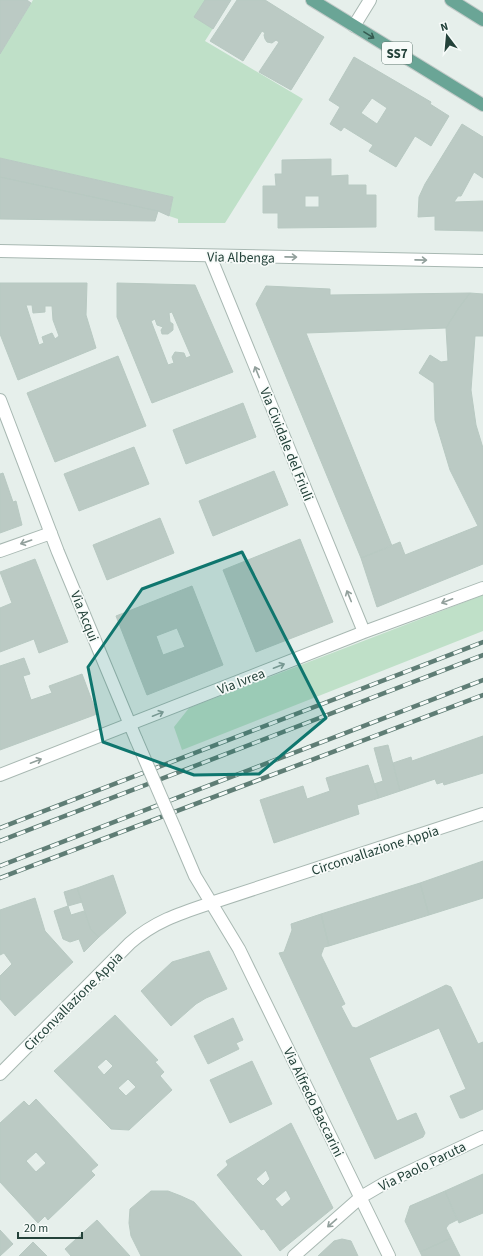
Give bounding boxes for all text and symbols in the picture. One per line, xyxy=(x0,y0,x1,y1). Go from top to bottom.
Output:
north arrow xyxy=(427,16,467,56)
text: N xyxy=(439,19,450,35)
one-way arrow xyxy=(363,32,375,40)
road number: SS7 xyxy=(382,42,412,64)
street label: Via Albenga xyxy=(207,247,275,269)
one-way arrow xyxy=(284,254,297,261)
one-way arrow xyxy=(414,256,427,264)
one-way arrow xyxy=(253,367,261,379)
street label: Via Cividale del Friuli xyxy=(254,385,318,504)
one-way arrow xyxy=(20,539,32,547)
street label: Via Acqui xyxy=(65,588,103,645)
one-way arrow xyxy=(345,591,353,603)
one-way arrow xyxy=(441,598,453,606)
one-way arrow xyxy=(272,662,284,669)
street label: Via Ivrea xyxy=(215,664,268,700)
one-way arrow xyxy=(151,709,163,717)
one-way arrow xyxy=(30,756,42,764)
street label: Circonvallazione Appia xyxy=(309,821,442,881)
street label: Circonvallazione Appia xyxy=(20,948,128,1056)
street label: Via Alfredo Baccarini xyxy=(278,1044,348,1161)
street label: Via Paolo Paruta xyxy=(375,1137,469,1197)
scale bar xyxy=(18,1214,82,1240)
one-way arrow xyxy=(327,1218,337,1227)
text: 20 m xyxy=(24,1220,48,1237)

